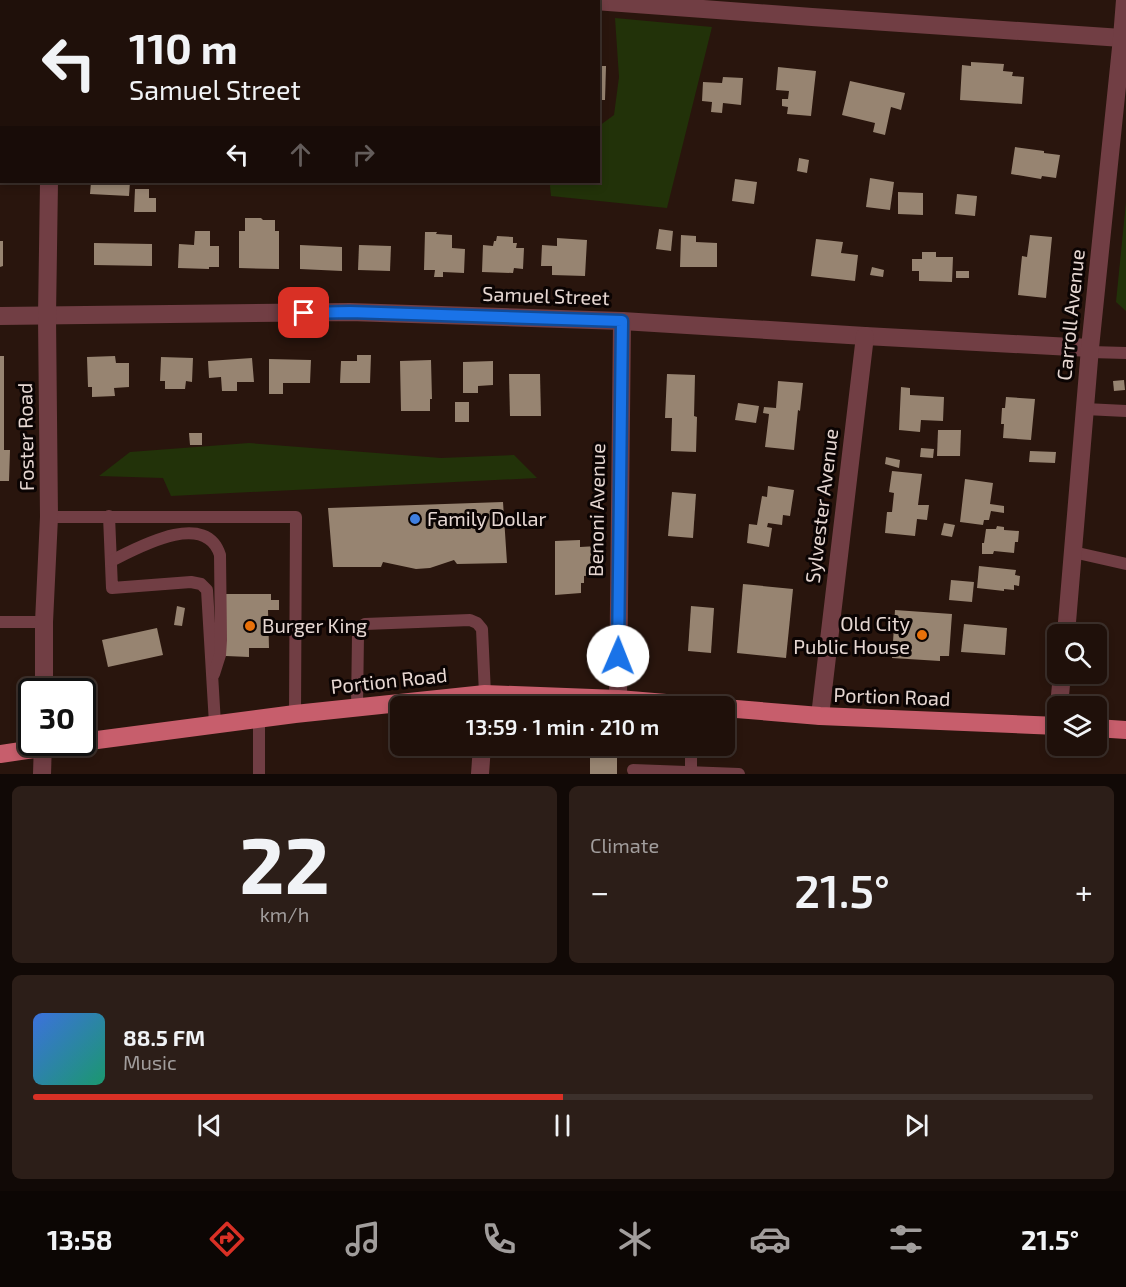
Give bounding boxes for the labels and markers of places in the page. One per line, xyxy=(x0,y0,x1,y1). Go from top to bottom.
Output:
pin xyxy=(278,287,329,338)
place label: Family Dollar xyxy=(427,506,546,530)
marker: Family Dollar xyxy=(408,512,422,526)
place label: Old City Public House xyxy=(793,611,910,658)
place label: Burger King xyxy=(262,613,367,637)
marker: Burger King xyxy=(243,619,257,633)
marker: Old City Public House xyxy=(915,628,929,642)

